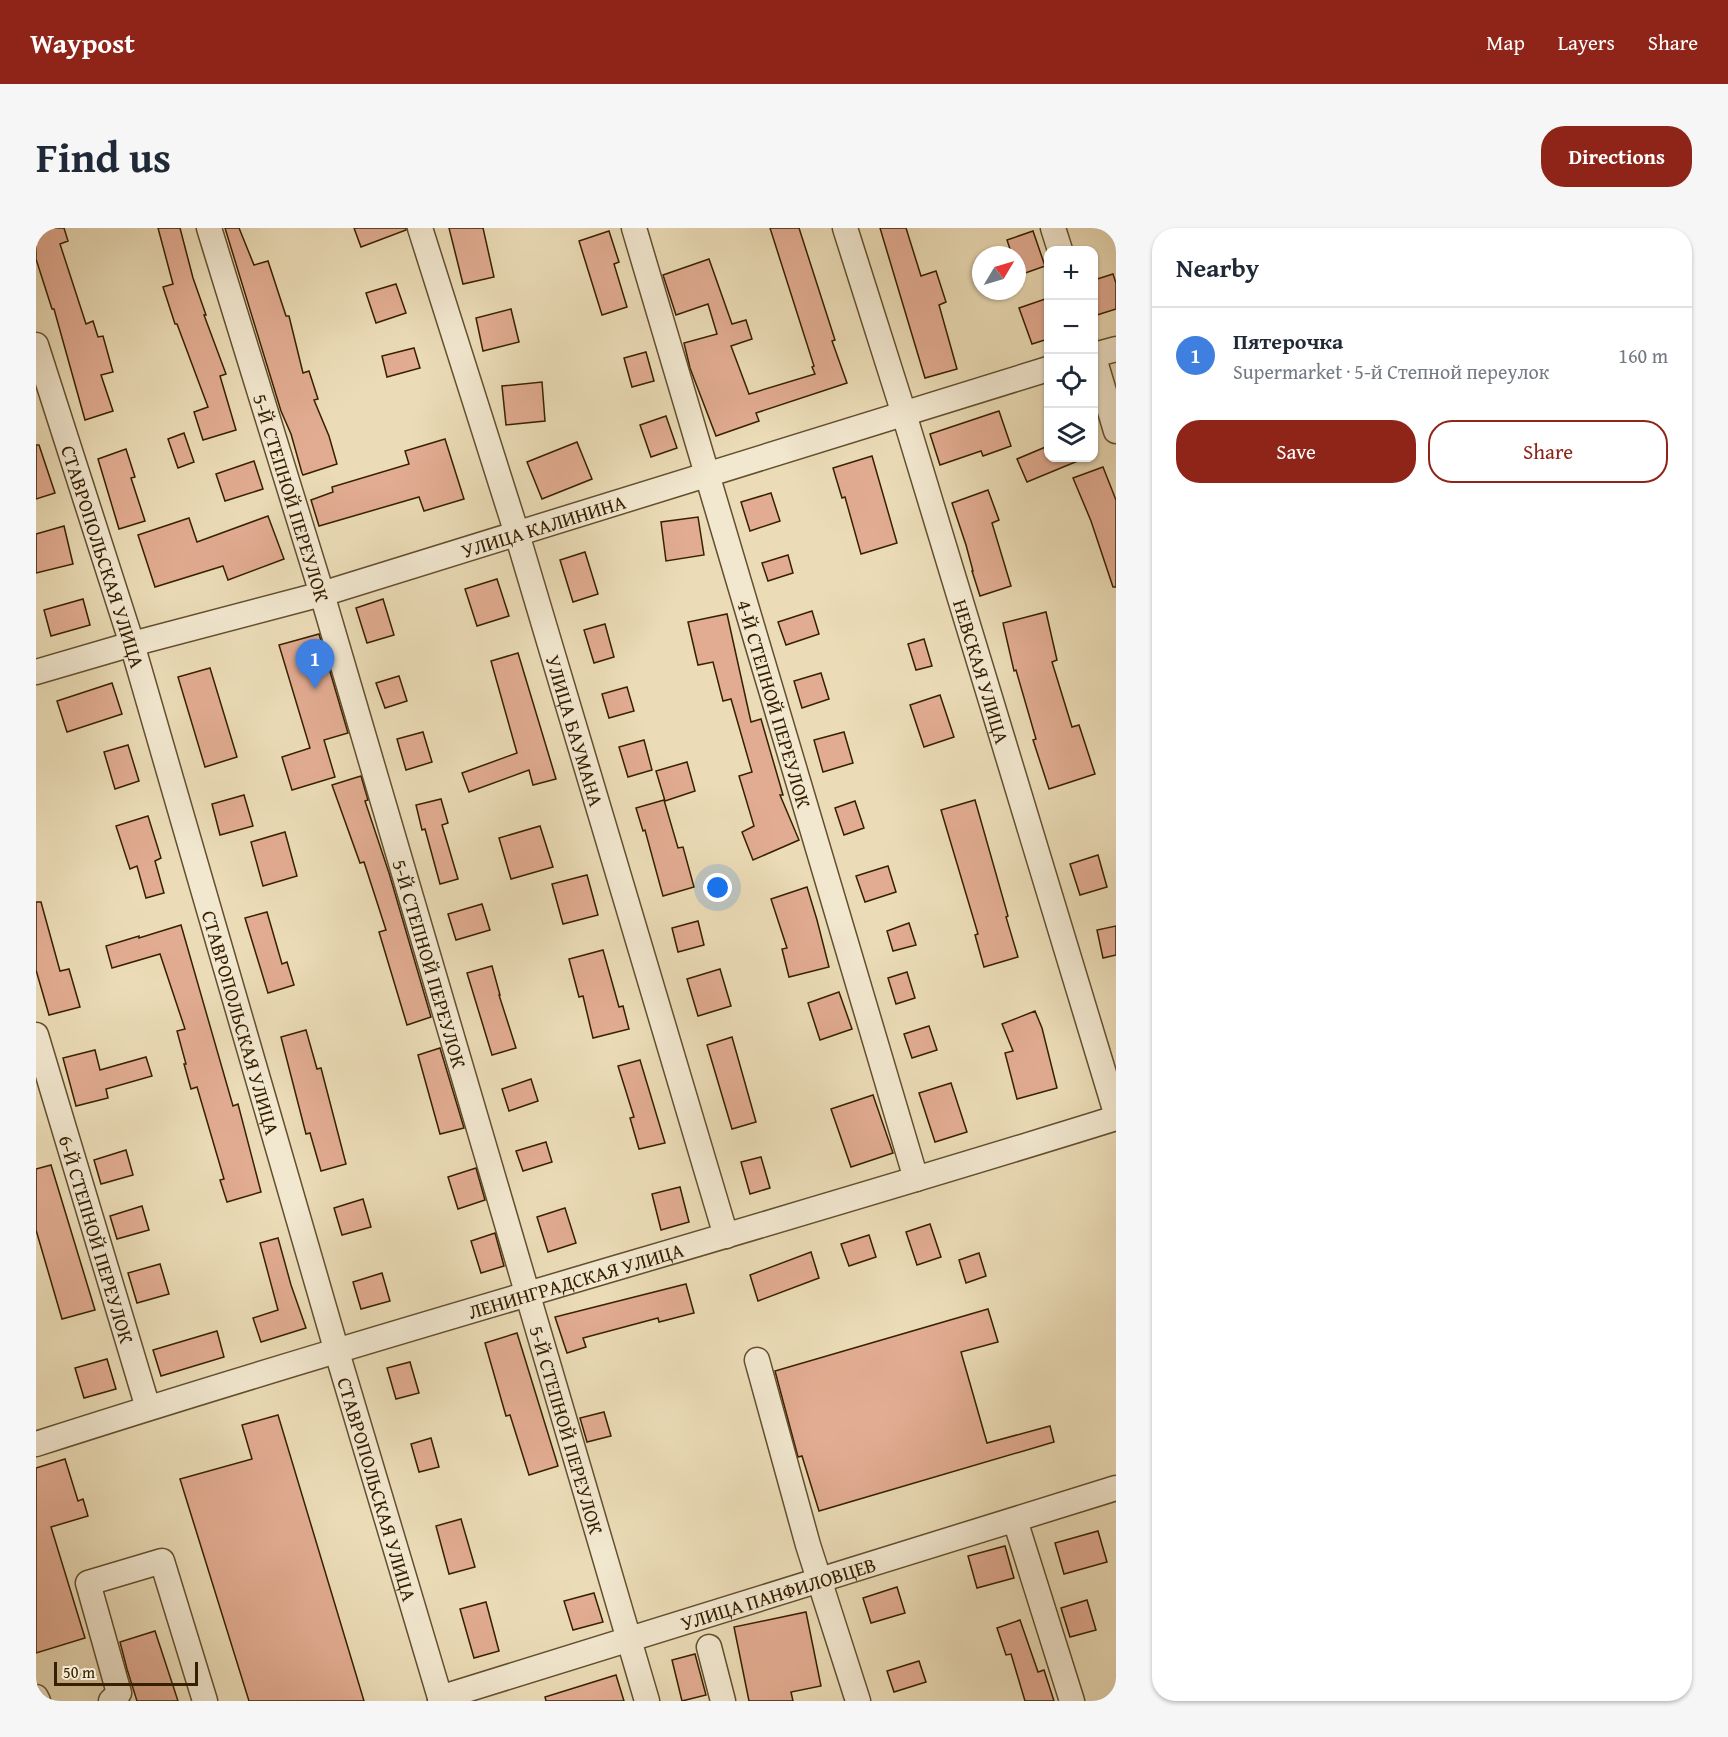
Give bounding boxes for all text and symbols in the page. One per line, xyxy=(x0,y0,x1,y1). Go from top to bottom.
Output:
text: Waypost xyxy=(30,22,135,63)
text: Map xyxy=(1486,27,1525,58)
text: Layers xyxy=(1558,27,1615,58)
text: Share xyxy=(1648,27,1698,58)
text: Find us xyxy=(36,126,171,187)
button: Directions xyxy=(1541,126,1692,187)
north arrow xyxy=(972,246,1026,300)
map controls xyxy=(1044,246,1098,462)
button: + xyxy=(1044,246,1098,300)
text: Nearby xyxy=(1176,248,1259,287)
button: − xyxy=(1044,300,1098,354)
text: Пятерочка xyxy=(1233,325,1343,357)
text: 1 xyxy=(1190,341,1201,370)
text: 160 m xyxy=(1618,341,1668,370)
button: locate xyxy=(1044,354,1098,408)
text: Supermarket · 5-й Степной переулок xyxy=(1233,357,1549,386)
street label: 5-Й СТЕПНОЙ ПЕРЕУЛОК xyxy=(246,390,338,605)
button: layers xyxy=(1044,408,1098,462)
button: Save xyxy=(1176,420,1416,483)
button: Share xyxy=(1428,420,1668,483)
street label: СТАВРОПОЛЬСКАЯ УЛИЦА xyxy=(55,441,153,671)
street label: УЛИЦА КАЛИНИНА xyxy=(457,486,629,565)
street label: НЕВСКАЯ УЛИЦА xyxy=(946,595,1018,747)
street label: 4-Й СТЕПНОЙ ПЕРЕУЛОК xyxy=(730,596,820,812)
pin: 1 xyxy=(296,640,334,689)
street label: УЛИЦА БАУМАНА xyxy=(539,651,612,810)
street label: 5-Й СТЕПНОЙ ПЕРЕУЛОК xyxy=(386,856,475,1072)
your location xyxy=(703,873,732,902)
street label: СТАВРОПОЛЬСКАЯ УЛИЦА xyxy=(195,907,288,1138)
street label: 6-Й СТЕПНОЙ ПЕРЕУЛОК xyxy=(52,1131,142,1347)
street label: ЛЕНИНГРАДСКАЯ УЛИЦА xyxy=(464,1234,687,1325)
street label: 5-Й СТЕПНОЙ ПЕРЕУЛОК xyxy=(523,1322,612,1538)
street label: СТАВРОПОЛЬСКАЯ УЛИЦА xyxy=(331,1373,425,1604)
street label: УЛИЦА ПАНФИЛОВЦЕВ xyxy=(677,1549,879,1637)
scale bar xyxy=(54,1659,198,1686)
text: 50 m xyxy=(63,1660,95,1684)

